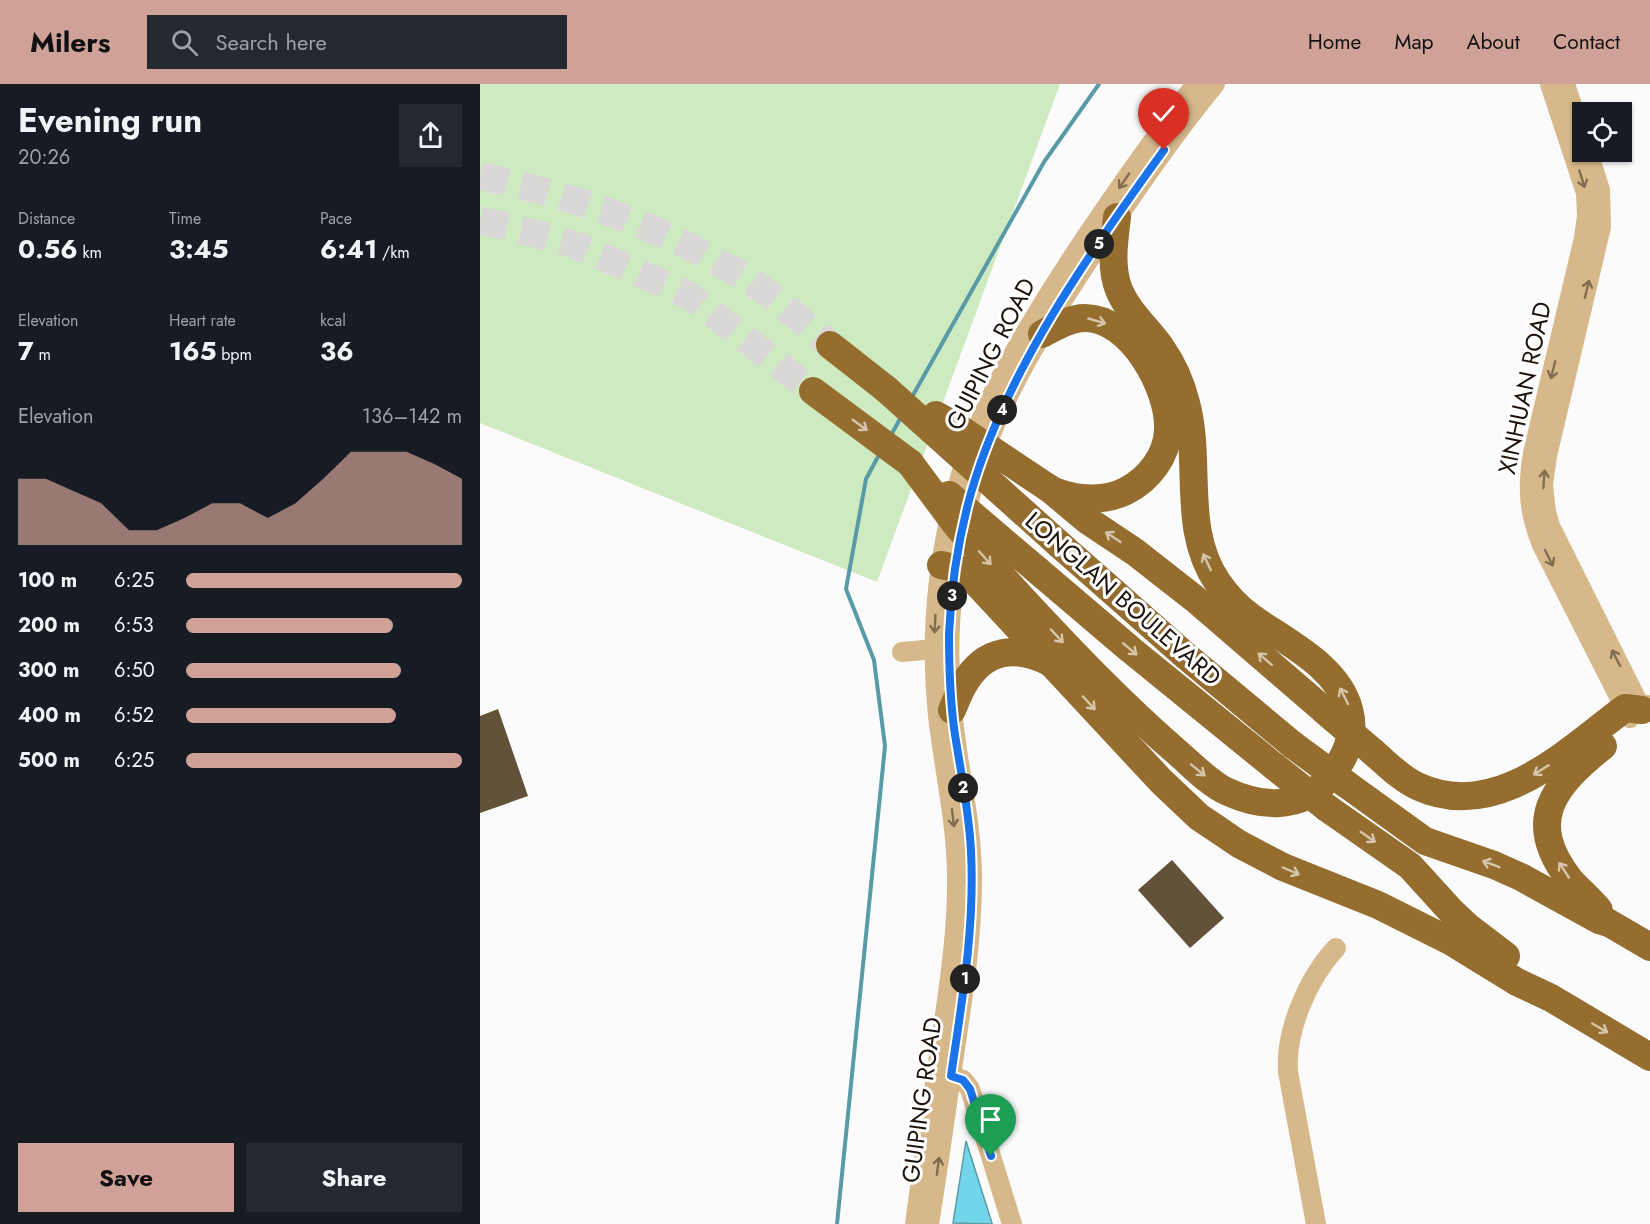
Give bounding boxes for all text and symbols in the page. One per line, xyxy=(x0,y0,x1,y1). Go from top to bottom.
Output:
search box xyxy=(147,15,567,69)
text: Milers xyxy=(30,22,111,63)
icon: search xyxy=(168,26,201,59)
text: Search here xyxy=(216,26,327,58)
text: Home xyxy=(1308,27,1361,57)
text: Map xyxy=(1394,27,1434,57)
text: About xyxy=(1467,27,1520,57)
text: Contact xyxy=(1553,27,1620,57)
pin xyxy=(1138,88,1189,150)
text: Evening run xyxy=(18,97,202,144)
icon: check xyxy=(1147,97,1180,130)
map controls xyxy=(1572,102,1632,162)
button: locate xyxy=(1572,102,1632,162)
button: share xyxy=(399,104,462,167)
text: 20:26 xyxy=(18,143,70,172)
one-way arrow xyxy=(1577,169,1588,188)
one-way arrow xyxy=(1118,173,1130,189)
text: Distance xyxy=(18,207,75,230)
text: Time xyxy=(169,207,201,230)
text: Pace xyxy=(320,207,352,230)
pin: 5 xyxy=(1084,229,1114,259)
text: 0.56 xyxy=(18,230,78,268)
text: 3:45 xyxy=(169,230,228,268)
text: 6:41 xyxy=(320,230,377,268)
text: 5 xyxy=(1094,232,1104,255)
text: km xyxy=(78,241,102,264)
text: /km xyxy=(377,241,410,264)
street label: GUIPING ROAD xyxy=(937,272,1044,436)
one-way arrow xyxy=(1582,280,1594,299)
street label: XINHUAN ROAD xyxy=(1489,298,1560,477)
text: Elevation xyxy=(18,309,78,332)
text: Heart rate xyxy=(169,309,236,332)
text: kcal xyxy=(320,309,346,332)
one-way arrow xyxy=(1087,316,1106,327)
text: 7 xyxy=(18,332,34,370)
text: 165 xyxy=(169,332,216,370)
text: 36 xyxy=(320,332,354,370)
text: m xyxy=(34,343,51,366)
text: bpm xyxy=(216,343,252,366)
one-way arrow xyxy=(1546,360,1558,379)
pin: 4 xyxy=(987,395,1017,425)
text: 4 xyxy=(996,398,1008,421)
text: Elevation xyxy=(18,402,93,431)
text: 136–142 m xyxy=(362,402,462,431)
one-way arrow xyxy=(852,419,868,431)
one-way arrow xyxy=(1539,470,1550,490)
street label: LONGLAN BOULEVARD xyxy=(1018,503,1229,694)
one-way arrow xyxy=(1105,531,1122,543)
one-way arrow xyxy=(1544,549,1556,567)
one-way arrow xyxy=(978,550,992,565)
one-way arrow xyxy=(1201,553,1212,571)
text: 100 m xyxy=(18,566,77,595)
text: 6:25 xyxy=(114,566,154,595)
pin: 3 xyxy=(937,581,967,611)
text: 3 xyxy=(947,584,957,607)
text: 200 m xyxy=(18,611,80,640)
text: 6:53 xyxy=(114,611,154,640)
one-way arrow xyxy=(930,614,941,634)
one-way arrow xyxy=(1050,628,1064,643)
one-way arrow xyxy=(1122,642,1137,656)
one-way arrow xyxy=(1610,649,1621,667)
one-way arrow xyxy=(1258,652,1273,666)
text: 300 m xyxy=(18,656,79,685)
text: 6:50 xyxy=(114,656,155,685)
one-way arrow xyxy=(1337,688,1349,706)
one-way arrow xyxy=(1082,695,1096,710)
text: 400 m xyxy=(18,701,81,730)
text: 6:52 xyxy=(114,701,154,730)
text: 500 m xyxy=(18,746,80,775)
text: 6:25 xyxy=(114,746,154,775)
one-way arrow xyxy=(1190,763,1205,777)
one-way arrow xyxy=(1533,765,1550,777)
pin: 2 xyxy=(948,773,978,803)
text: 2 xyxy=(958,776,968,799)
one-way arrow xyxy=(947,808,958,828)
one-way arrow xyxy=(1360,831,1376,843)
one-way arrow xyxy=(1482,858,1501,869)
one-way arrow xyxy=(1558,862,1570,879)
one-way arrow xyxy=(1282,866,1300,877)
pin: 1 xyxy=(950,964,980,994)
text: 1 xyxy=(961,967,969,990)
street label: GUIPING ROAD xyxy=(893,1015,950,1185)
one-way arrow xyxy=(1591,1022,1608,1034)
pin xyxy=(965,1094,1016,1156)
icon: arrive xyxy=(974,1103,1007,1136)
button: Save xyxy=(18,1143,234,1212)
button: Share xyxy=(246,1143,462,1212)
one-way arrow xyxy=(932,1157,943,1176)

